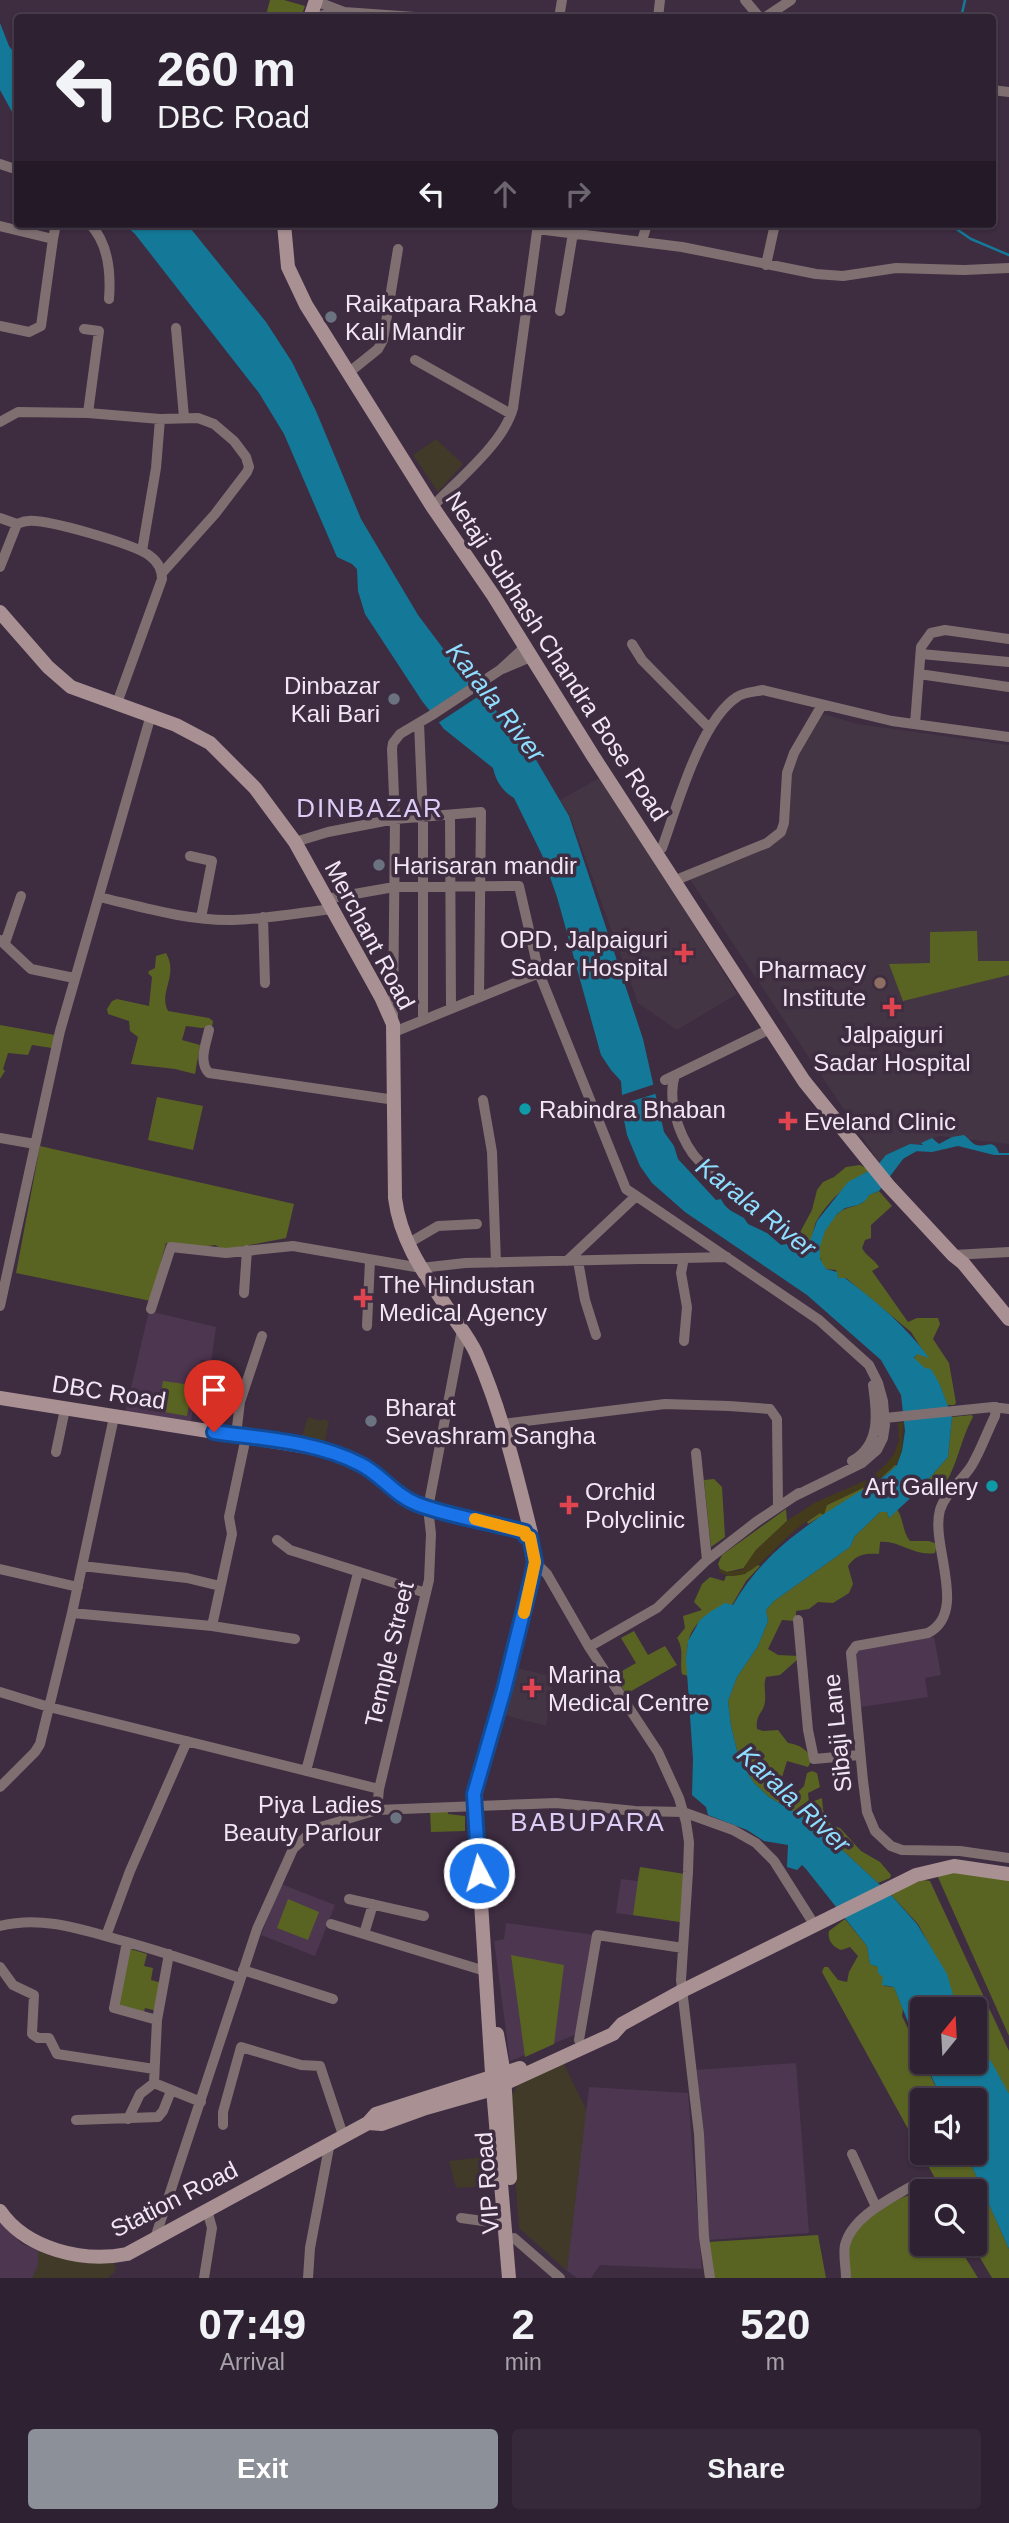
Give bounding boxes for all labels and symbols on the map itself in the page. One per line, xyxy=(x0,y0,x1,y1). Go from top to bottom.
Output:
place label: Raikatpara Rakha Kali Mandir xyxy=(345,290,538,345)
marker: Raikatpara Rakha Kali Mandir xyxy=(323,309,339,325)
street label: Netaji Subhash Chandra Bose Road xyxy=(440,486,674,826)
water label: Karala River xyxy=(440,636,553,769)
place label: Dinbazar Kali Bari xyxy=(284,672,380,727)
marker: Dinbazar Kali Bari xyxy=(386,691,402,707)
district label: DINBAZAR xyxy=(296,793,444,823)
place label: Harisaran mandir xyxy=(393,852,577,879)
street label: Merchant Road xyxy=(320,856,420,1014)
marker: Harisaran mandir xyxy=(371,857,387,873)
place label: OPD, Jalpaiguri Sadar Hospital xyxy=(500,926,668,981)
marker: OPD, Jalpaiguri Sadar Hospital xyxy=(674,943,694,963)
place label: Pharmacy Institute xyxy=(758,956,866,1011)
marker: Pharmacy Institute xyxy=(872,975,888,991)
marker: Jalpaiguri Sadar Hospital xyxy=(882,997,902,1017)
place label: Jalpaiguri Sadar Hospital xyxy=(813,1021,971,1076)
place label: Rabindra Bhaban xyxy=(539,1096,726,1123)
marker: Rabindra Bhaban xyxy=(517,1101,533,1117)
place label: Eveland Clinic xyxy=(804,1108,956,1135)
marker: Eveland Clinic xyxy=(778,1111,798,1131)
water label: Karala River xyxy=(690,1151,823,1264)
place label: The Hindustan Medical Agency xyxy=(379,1271,547,1326)
marker: The Hindustan Medical Agency xyxy=(353,1288,373,1308)
pin xyxy=(184,1360,244,1432)
street label: DBC Road xyxy=(50,1370,168,1414)
place label: Bharat Sevashram Sangha xyxy=(385,1394,596,1449)
marker: Bharat Sevashram Sangha xyxy=(363,1413,379,1429)
place label: Art Gallery xyxy=(865,1473,978,1500)
place label: Orchid Polyclinic xyxy=(585,1478,685,1533)
marker: Art Gallery xyxy=(984,1478,1000,1494)
marker: Orchid Polyclinic xyxy=(559,1495,579,1515)
street label: Temple Street xyxy=(359,1579,419,1729)
place label: Marina Medical Centre xyxy=(548,1661,709,1716)
street label: Sibaji Lane xyxy=(817,1673,857,1793)
marker: Marina Medical Centre xyxy=(522,1678,542,1698)
water label: Karala River xyxy=(731,1739,858,1860)
place label: Piya Ladies Beauty Parlour xyxy=(223,1791,382,1846)
district label: BABUPARA xyxy=(510,1807,666,1837)
marker: Piya Ladies Beauty Parlour xyxy=(388,1810,404,1826)
position arrow xyxy=(442,1836,516,1910)
north arrow xyxy=(910,1997,987,2074)
street label: VIP Road xyxy=(470,2131,504,2235)
street label: Station Road xyxy=(106,2155,242,2243)

